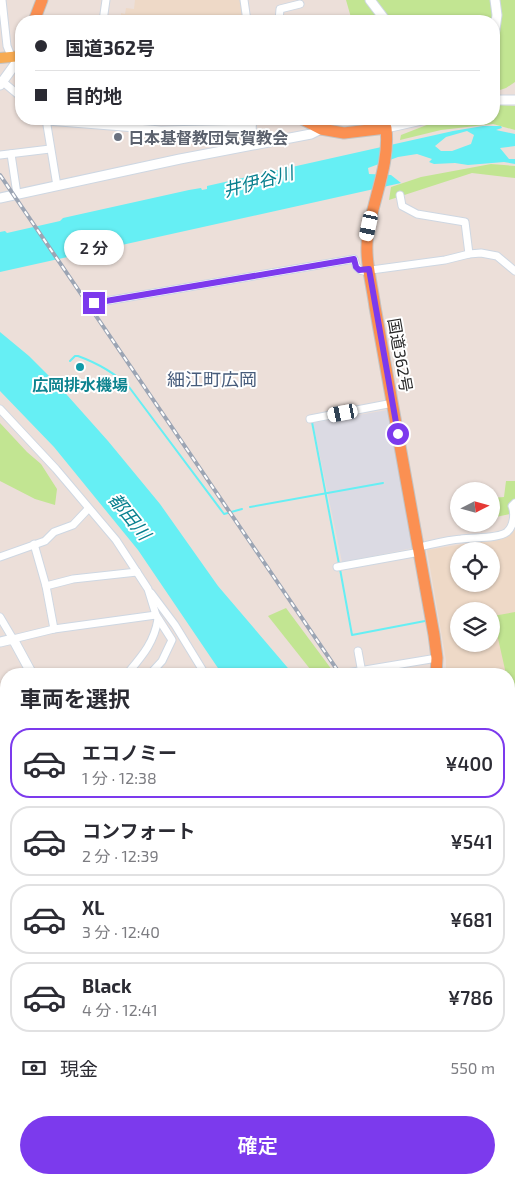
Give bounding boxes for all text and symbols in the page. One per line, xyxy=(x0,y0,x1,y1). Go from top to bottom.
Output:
text: 国道362号 xyxy=(65,36,155,59)
text: 目的地 xyxy=(65,84,122,107)
place label: 日本基督教団気賀教会 xyxy=(128,128,288,147)
marker: 日本基督教団気賀教会 xyxy=(112,131,124,143)
water label: 井伊谷川 xyxy=(220,161,298,201)
car xyxy=(358,210,379,242)
callout: 2 分 xyxy=(64,230,124,266)
text: 2 分 xyxy=(80,238,108,257)
route end xyxy=(83,292,105,314)
street label: 国道362号 xyxy=(385,316,417,394)
marker: 広岡排水機場 xyxy=(74,361,86,373)
district label: 細江町広岡 xyxy=(167,368,257,390)
place label: 広岡排水機場 xyxy=(32,375,128,394)
car xyxy=(326,403,359,423)
route start xyxy=(387,423,409,445)
north arrow xyxy=(450,482,500,532)
map controls xyxy=(450,482,500,652)
water label: 都田川 xyxy=(104,488,157,545)
button: locate xyxy=(450,542,500,592)
button: layers xyxy=(450,602,500,652)
text: 車両を選択 xyxy=(20,685,130,711)
icon: car xyxy=(22,741,67,786)
text: エコノミー xyxy=(82,741,177,764)
text: ¥400 xyxy=(445,752,493,775)
text: 1 分 · 12:38 xyxy=(82,768,157,787)
icon: car xyxy=(22,819,67,864)
text: コンフォート xyxy=(82,819,195,842)
text: ¥541 xyxy=(451,830,493,853)
text: 2 分 · 12:39 xyxy=(82,846,159,865)
text: XL xyxy=(82,896,104,919)
icon: car xyxy=(22,897,67,942)
text: ¥681 xyxy=(450,908,493,931)
text: 3 分 · 12:40 xyxy=(82,922,160,941)
text: Black xyxy=(82,974,132,997)
icon: car xyxy=(22,975,67,1020)
text: ¥786 xyxy=(448,986,493,1009)
text: 4 分 · 12:41 xyxy=(82,1000,158,1019)
icon: cash xyxy=(20,1054,48,1082)
text: 現金 xyxy=(60,1057,98,1080)
text: 550 m xyxy=(451,1058,495,1077)
button: 確定 xyxy=(20,1116,495,1174)

